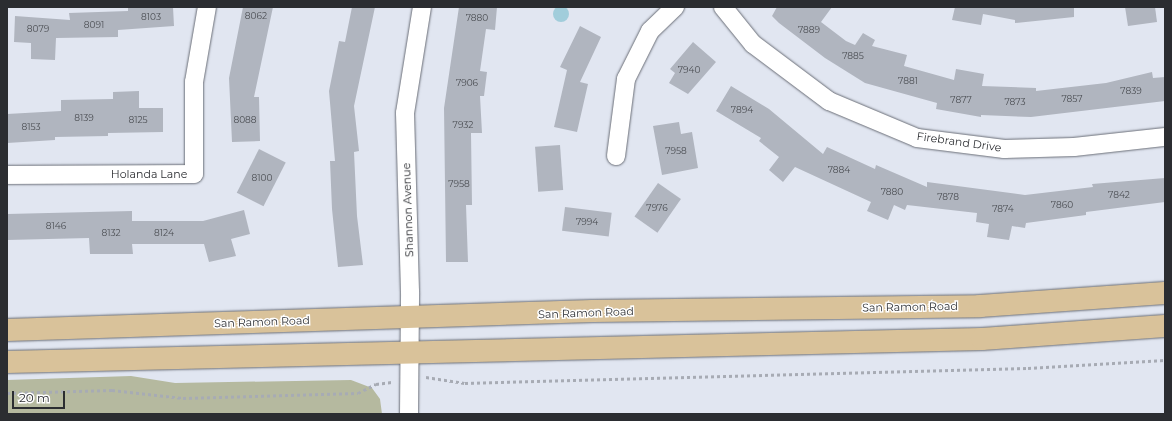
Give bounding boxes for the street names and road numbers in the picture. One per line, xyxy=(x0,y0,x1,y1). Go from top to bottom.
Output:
street label: Firebrand Drive xyxy=(916,130,1002,154)
street label: Shannon Avenue xyxy=(400,163,416,257)
street label: Holanda Lane xyxy=(111,167,187,181)
street label: San Ramon Road xyxy=(862,300,958,314)
street label: San Ramon Road xyxy=(538,305,634,321)
street label: San Ramon Road xyxy=(214,314,310,330)

